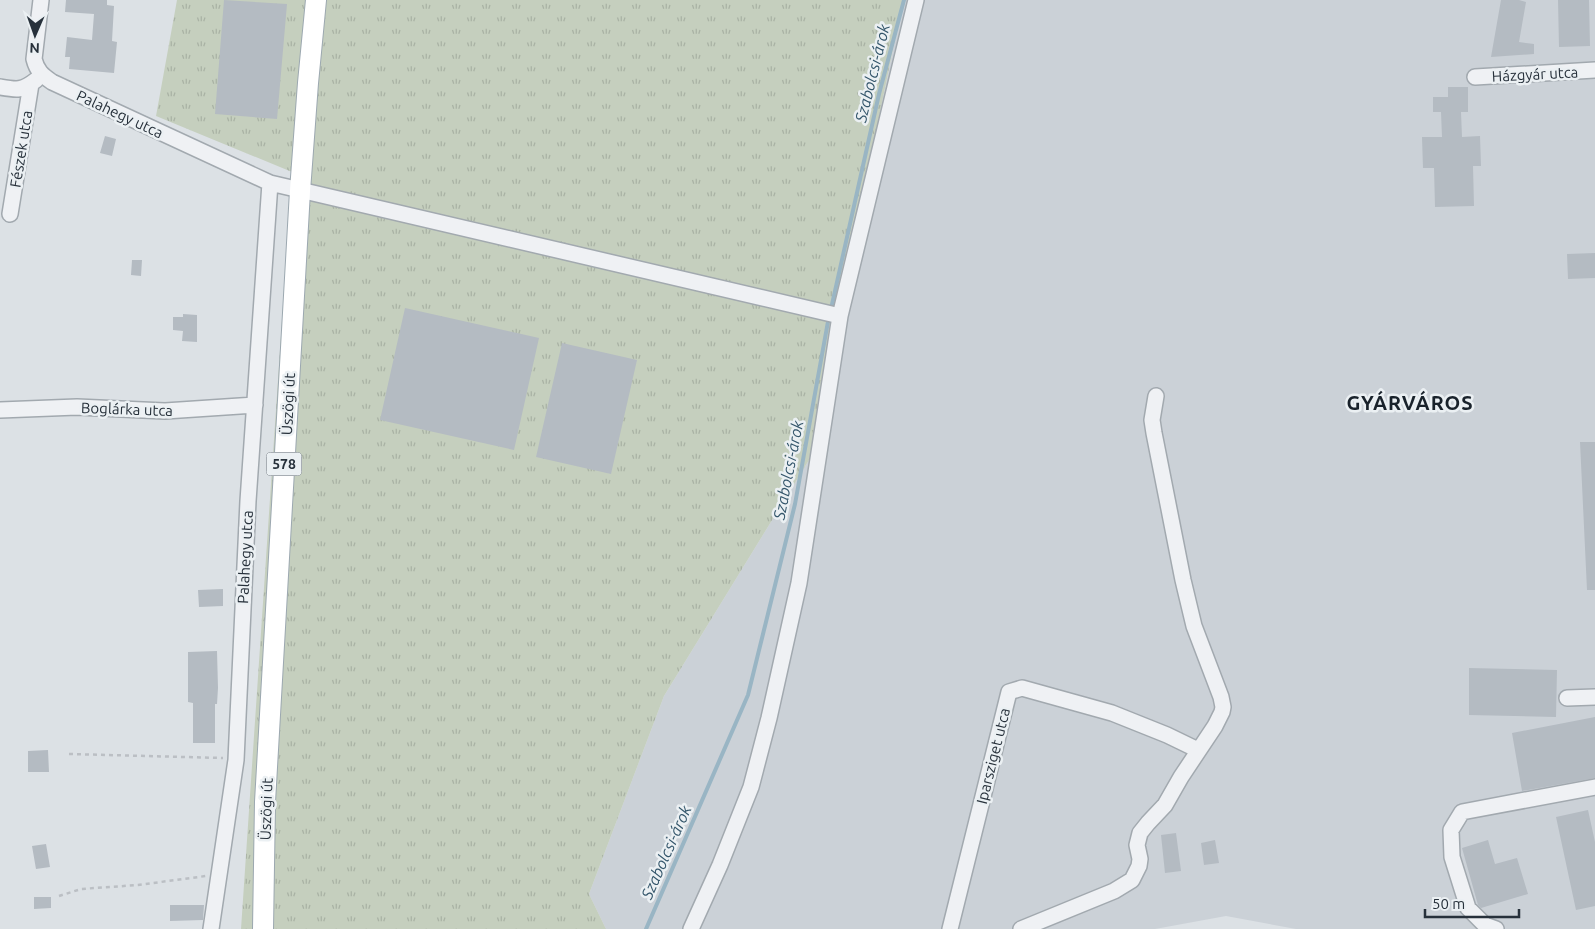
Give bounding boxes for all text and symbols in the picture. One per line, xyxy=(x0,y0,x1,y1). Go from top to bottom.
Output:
north arrow xyxy=(10,10,60,60)
water label: Szabolcsi-árok xyxy=(851,21,893,125)
text: N xyxy=(29,40,40,56)
street label: Házgyár utca xyxy=(1491,63,1579,85)
street label: Palahegy utca xyxy=(74,87,166,141)
street label: Fészek utca xyxy=(7,109,35,189)
street label: Üszögi út xyxy=(278,372,298,436)
district label: GYÁRVÁROS xyxy=(1346,390,1474,414)
street label: Boglárka utca xyxy=(81,399,173,419)
water label: Szabolcsi-árok xyxy=(769,418,807,522)
road number: 578 xyxy=(266,452,302,476)
street label: Palahegy utca xyxy=(234,510,256,604)
street label: Iparsziget utca xyxy=(973,706,1013,806)
street label: Üszögi út xyxy=(256,777,276,840)
water label: Szabolcsi-árok xyxy=(637,802,695,903)
scale bar xyxy=(1425,886,1519,918)
text: 50 m xyxy=(1432,895,1465,912)

